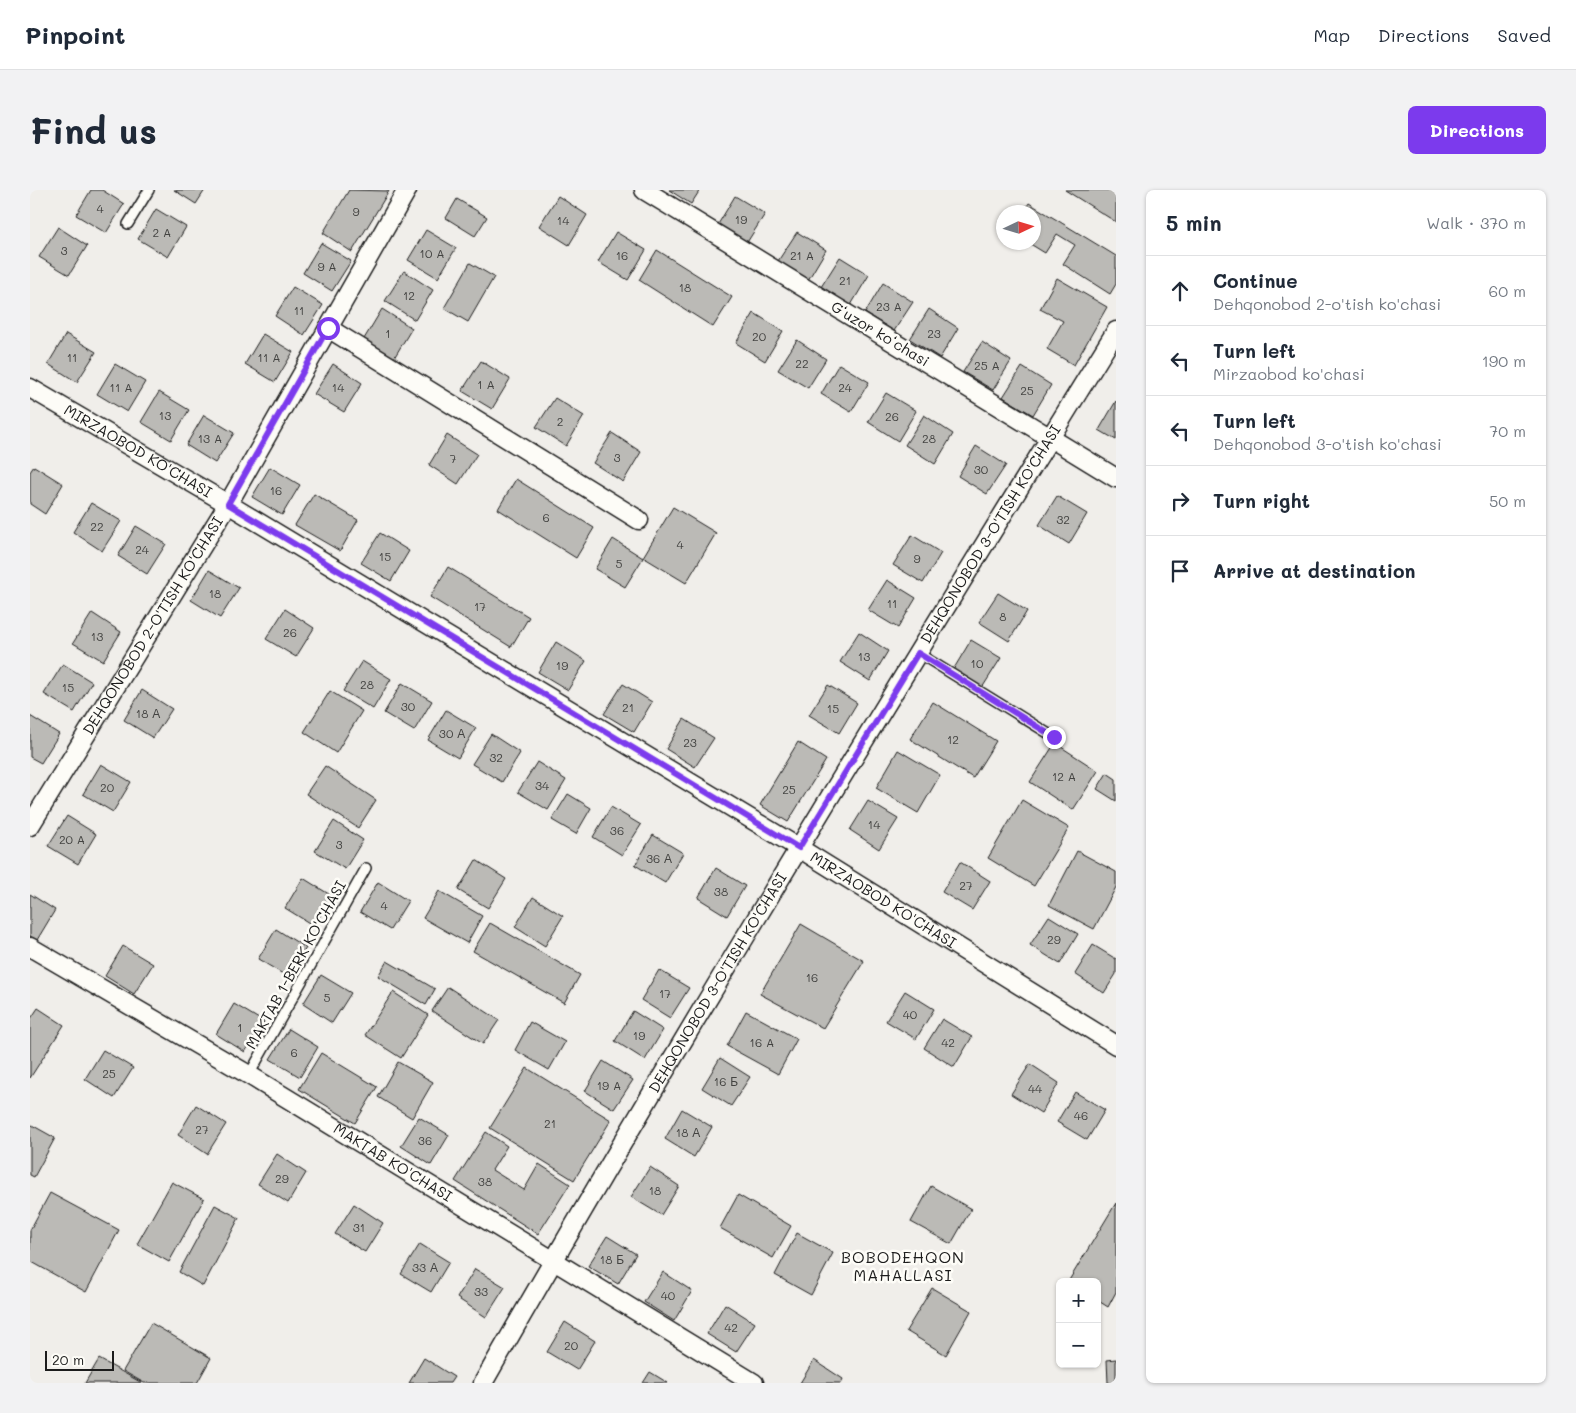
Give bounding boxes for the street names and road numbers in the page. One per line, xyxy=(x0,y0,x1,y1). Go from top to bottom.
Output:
street label: Gʻuzor koʻchasi xyxy=(828,296,933,370)
street label: MIRZAOBOD KO'CHASI xyxy=(61,399,216,502)
street label: DEHQONOBOD 3-O'TISH KO'CHASI xyxy=(915,420,1065,647)
street label: DEHQONOBOD 2-O'TISH KO'CHASI xyxy=(78,512,227,738)
street label: MIRZAOBOD KO'CHASI xyxy=(807,847,961,952)
street label: DEHQONOBOD 3-O'TISH KO'CHASI xyxy=(643,868,791,1096)
street label: MAKTAB 1-BERK KO'CHASI xyxy=(240,876,350,1052)
street label: MAKTAB KO'CHASI xyxy=(330,1118,457,1206)

